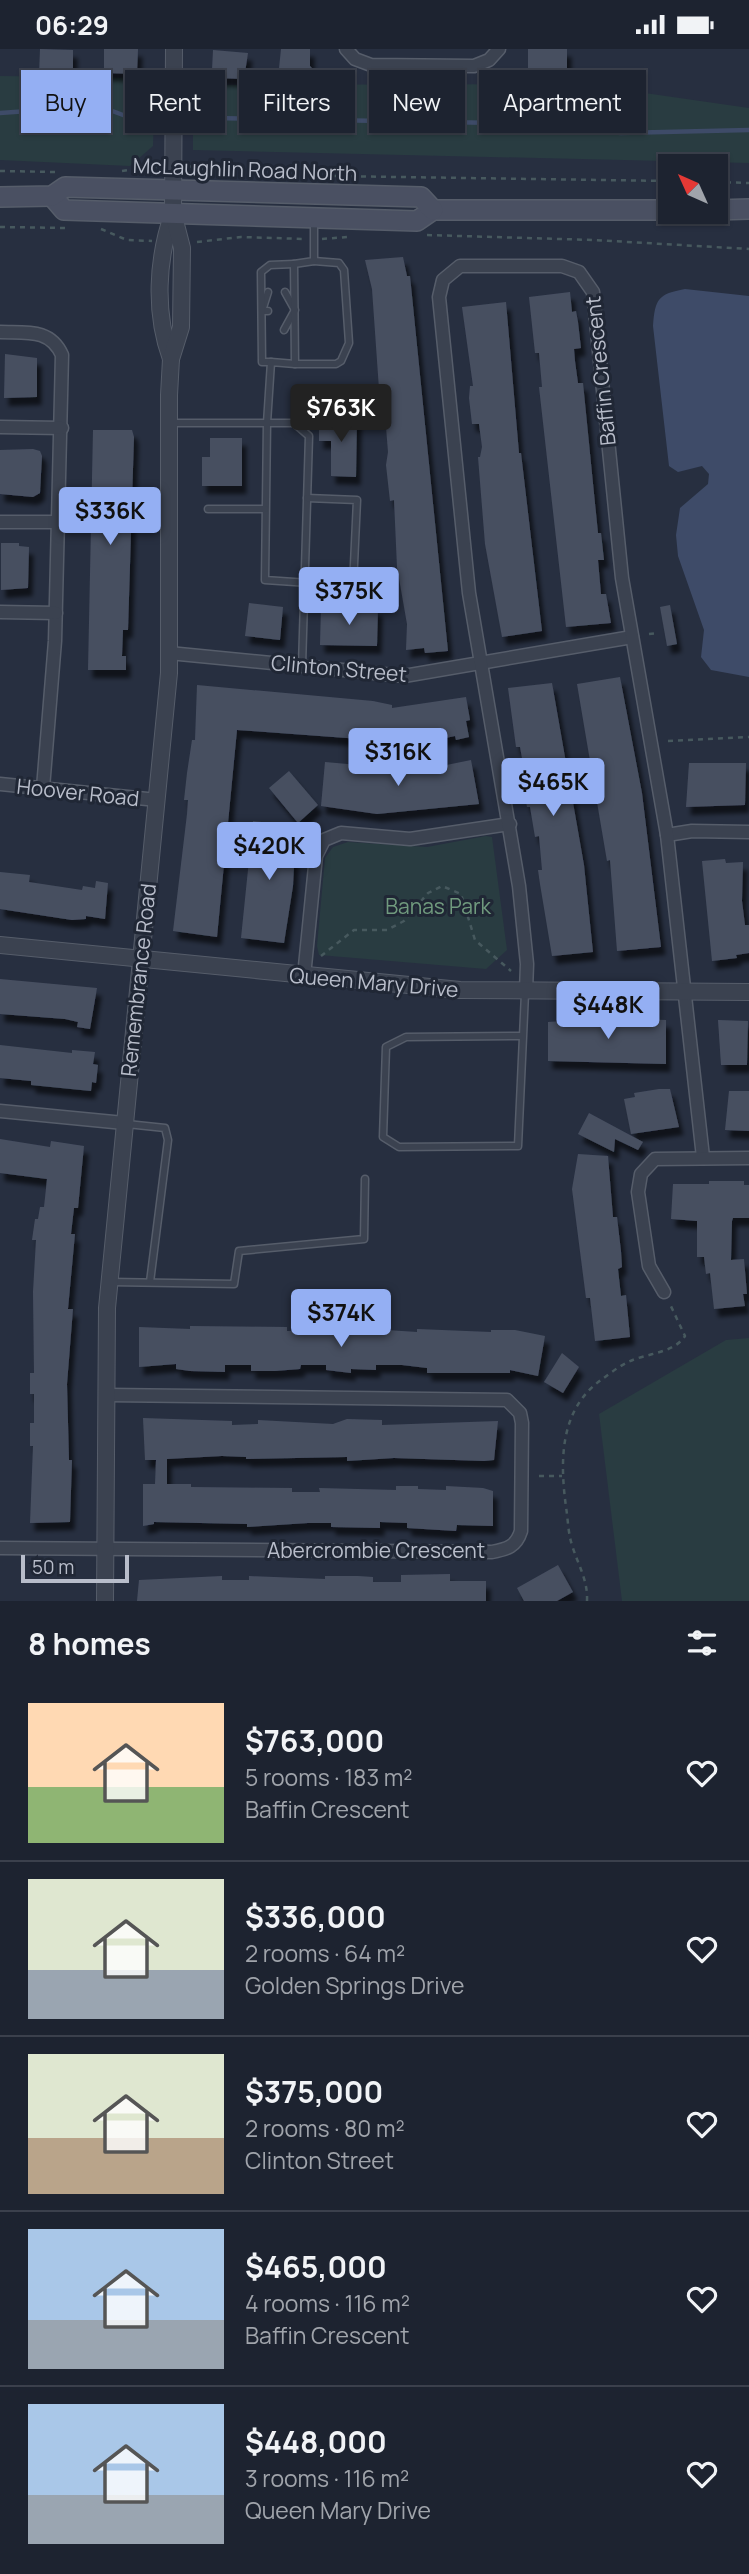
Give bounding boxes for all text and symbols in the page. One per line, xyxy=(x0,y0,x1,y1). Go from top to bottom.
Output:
text: 06:29 xyxy=(35,7,109,43)
chip: Buy xyxy=(21,70,111,133)
chip: Rent xyxy=(125,70,225,133)
chip: Filters xyxy=(239,70,355,133)
chip: New xyxy=(369,70,465,133)
chip: Apartment xyxy=(479,70,646,133)
street label: McLaughlin Road North xyxy=(132,151,358,187)
north arrow xyxy=(658,154,728,224)
map controls xyxy=(658,154,728,224)
street label: Baffin Crescent xyxy=(578,295,622,447)
pin: $763K xyxy=(292,385,390,444)
text: $763K xyxy=(306,391,376,423)
pin: $336K xyxy=(61,487,159,547)
text: $336K xyxy=(75,494,145,526)
pin: $375K xyxy=(300,567,398,627)
text: $375K xyxy=(315,574,383,606)
street label: Clinton Street xyxy=(270,648,408,688)
pin: $316K xyxy=(349,729,447,788)
text: $316K xyxy=(364,735,432,767)
pin: $465K xyxy=(504,759,602,818)
text: $465K xyxy=(517,765,589,797)
street label: Hoover Road xyxy=(15,772,141,812)
pin: $420K xyxy=(220,823,318,882)
text: $420K xyxy=(233,829,305,861)
street label: Remembrance Road xyxy=(114,882,162,1078)
park label: Banas Park xyxy=(385,892,491,920)
street label: Queen Mary Drive xyxy=(288,961,460,1003)
pin: $448K xyxy=(559,981,657,1041)
text: $448K xyxy=(572,988,644,1020)
pin: $374K xyxy=(292,1289,390,1349)
text: $374K xyxy=(307,1296,375,1328)
street label: Abercrombie Crescent xyxy=(267,1536,485,1564)
scale bar xyxy=(21,1552,130,1584)
text: 50 m xyxy=(32,1554,74,1580)
text: 8 homes xyxy=(28,1623,151,1664)
icon: filters xyxy=(683,1624,721,1662)
text: $763,000 xyxy=(245,1720,384,1761)
icon: home xyxy=(84,1731,168,1815)
icon: heart xyxy=(683,1754,721,1792)
text: 5 rooms · 183 m² xyxy=(245,1761,412,1793)
text: Baffin Crescent xyxy=(245,1793,409,1825)
text: $336,000 xyxy=(245,1896,386,1937)
icon: home xyxy=(84,1907,168,1991)
icon: heart xyxy=(683,1930,721,1968)
text: 2 rooms · 64 m² xyxy=(245,1937,405,1969)
text: Golden Springs Drive xyxy=(245,1969,464,2001)
text: $375,000 xyxy=(245,2071,383,2112)
icon: home xyxy=(84,2082,168,2166)
icon: heart xyxy=(683,2105,721,2143)
text: 2 rooms · 80 m² xyxy=(245,2112,405,2144)
text: Clinton Street xyxy=(245,2144,394,2176)
text: $465,000 xyxy=(245,2246,387,2287)
icon: home xyxy=(84,2257,168,2341)
icon: heart xyxy=(683,2280,721,2318)
text: 4 rooms · 116 m² xyxy=(245,2287,410,2319)
text: Baffin Crescent xyxy=(245,2319,409,2351)
text: $448,000 xyxy=(245,2421,387,2462)
icon: home xyxy=(84,2432,168,2516)
icon: heart xyxy=(683,2455,721,2493)
text: 3 rooms · 116 m² xyxy=(245,2462,409,2494)
text: Queen Mary Drive xyxy=(245,2494,431,2526)

